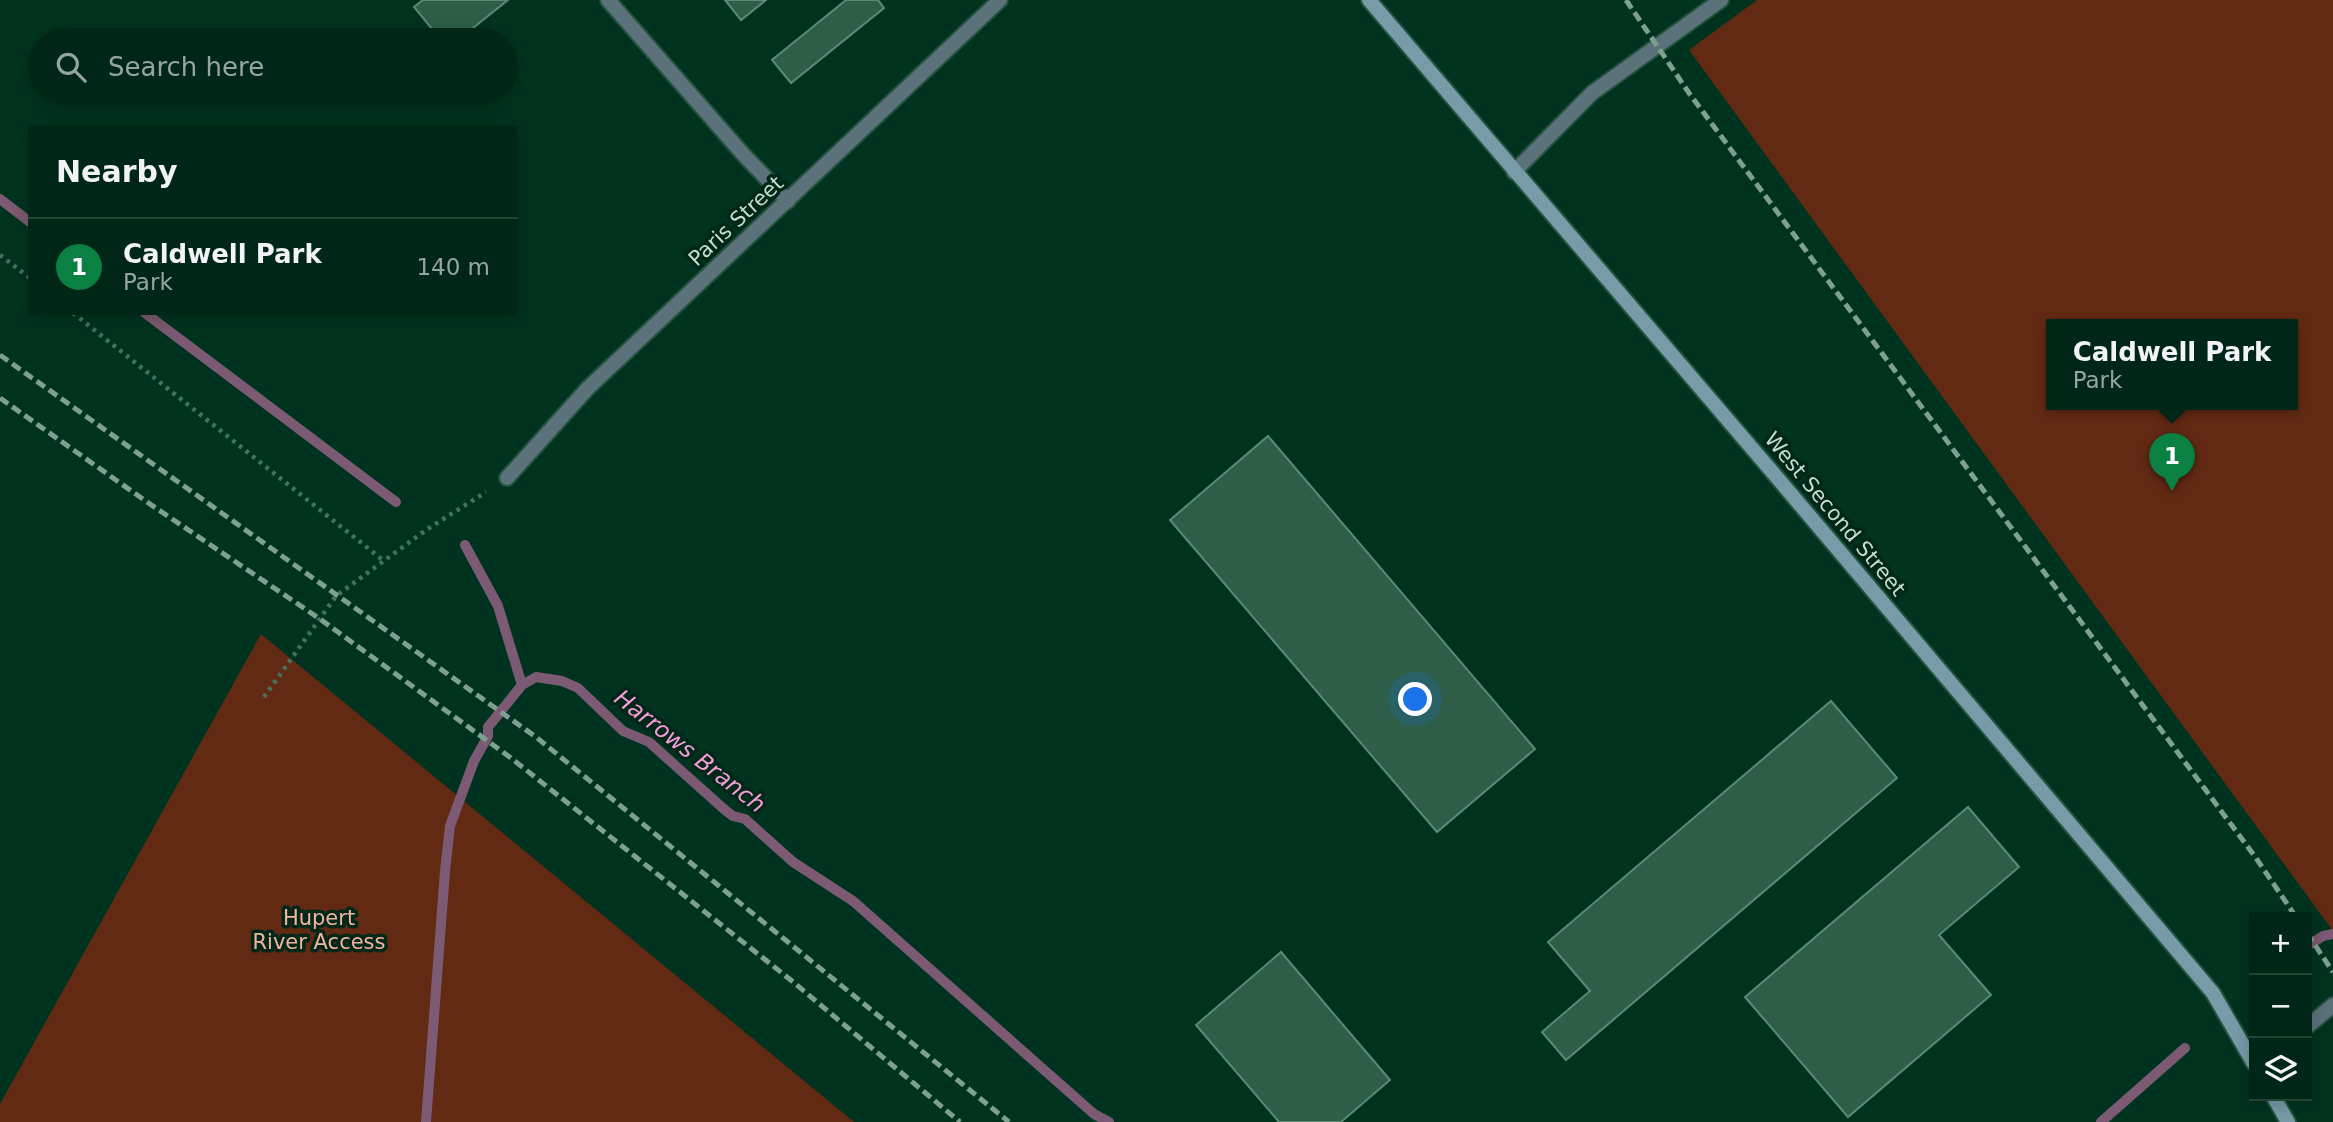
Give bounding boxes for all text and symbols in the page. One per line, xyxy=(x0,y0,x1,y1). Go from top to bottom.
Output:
search box xyxy=(28,28,518,105)
icon: search xyxy=(52,48,90,86)
text: Search here xyxy=(108,52,264,82)
text: Nearby xyxy=(56,154,178,189)
street label: Paris Street xyxy=(684,171,788,271)
text: Caldwell Park xyxy=(123,239,322,269)
text: 1 xyxy=(71,254,87,280)
text: 140 m xyxy=(416,254,490,280)
text: Park xyxy=(123,269,173,295)
popup xyxy=(2046,319,2298,410)
text: Caldwell Park xyxy=(2073,337,2271,367)
text: Park xyxy=(2073,367,2122,393)
street label: West Second Street xyxy=(1760,427,1910,601)
pin: 1 xyxy=(2149,433,2195,491)
your location xyxy=(1398,682,1432,716)
water label: Harrows Branch xyxy=(610,684,770,818)
park label: Hupert River Access xyxy=(253,906,385,954)
map controls xyxy=(2249,912,2312,1101)
button: + xyxy=(2249,912,2312,975)
button: − xyxy=(2249,975,2312,1038)
button: layers xyxy=(2249,1038,2312,1101)

